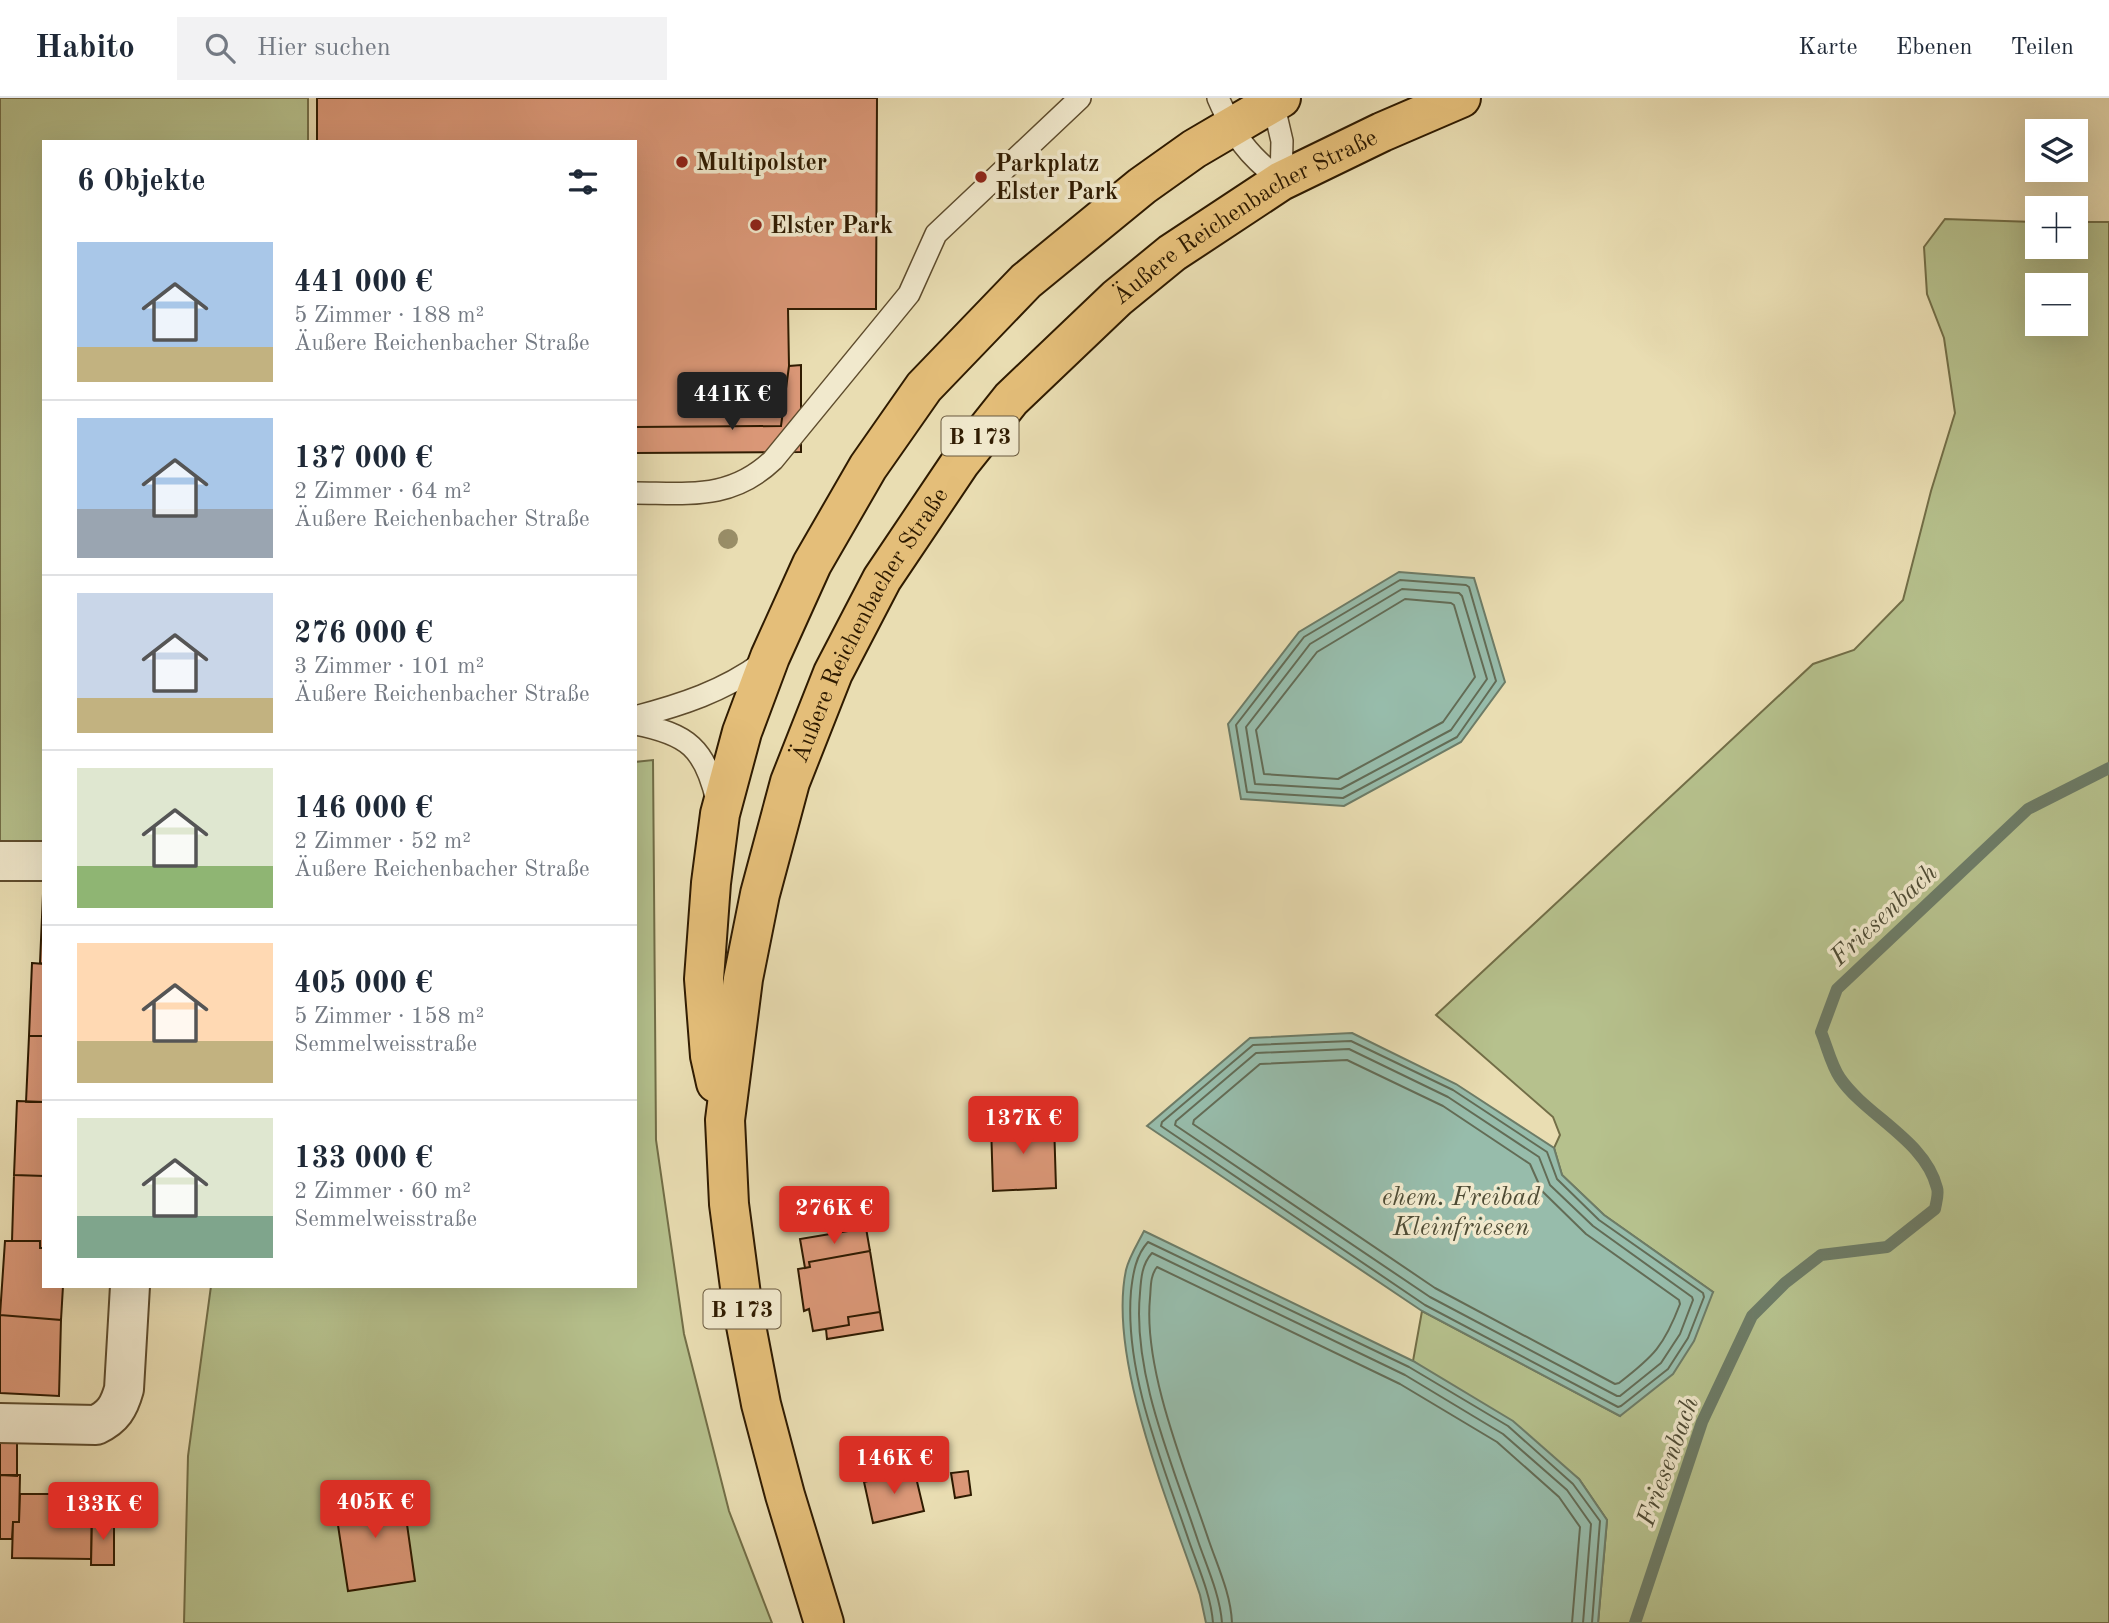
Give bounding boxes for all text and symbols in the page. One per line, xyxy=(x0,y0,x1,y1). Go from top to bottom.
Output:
search box xyxy=(177,17,667,80)
icon: search xyxy=(201,29,239,67)
text: Habito xyxy=(35,32,135,65)
text: Hier suchen xyxy=(257,35,391,61)
text: Karte xyxy=(1798,36,1858,60)
text: Ebenen xyxy=(1896,36,1972,60)
text: Teilen xyxy=(2010,36,2074,60)
map controls xyxy=(2025,119,2088,336)
button: layers xyxy=(2025,119,2088,182)
street label: Äußere Reichenbacher Straße xyxy=(1107,126,1382,310)
place label: Multipolster xyxy=(696,152,827,176)
place label: Parkplatz Elster Park xyxy=(995,153,1118,205)
marker: Multipolster xyxy=(674,154,690,170)
icon: filters xyxy=(564,163,602,201)
text: 6 Objekte xyxy=(77,167,206,197)
marker: Parkplatz Elster Park xyxy=(973,169,989,185)
button: + xyxy=(2025,196,2088,259)
place label: Elster Park xyxy=(770,215,893,239)
marker: Elster Park xyxy=(748,217,764,233)
text: 441 000 € xyxy=(294,268,433,298)
icon: home xyxy=(133,270,217,354)
button: − xyxy=(2025,273,2088,336)
text: 5 Zimmer · 188 m² xyxy=(294,304,484,327)
text: Äußere Reichenbacher Straße xyxy=(294,332,590,355)
pin: 441K € xyxy=(675,372,789,432)
text: 441K € xyxy=(693,383,771,406)
road number: B 173 xyxy=(942,416,1018,456)
text: 137 000 € xyxy=(294,444,433,474)
icon: home xyxy=(133,446,217,530)
text: 2 Zimmer · 64 m² xyxy=(294,480,471,503)
street label: Äußere Reichenbacher Straße xyxy=(786,484,954,766)
text: Äußere Reichenbacher Straße xyxy=(294,508,590,531)
text: 276 000 € xyxy=(294,619,433,649)
icon: home xyxy=(133,621,217,705)
text: 3 Zimmer · 101 m² xyxy=(294,655,484,678)
text: Äußere Reichenbacher Straße xyxy=(294,683,590,706)
text: 146 000 € xyxy=(294,794,433,824)
icon: home xyxy=(133,796,217,880)
text: 2 Zimmer · 52 m² xyxy=(294,830,471,853)
text: Äußere Reichenbacher Straße xyxy=(294,858,590,881)
water label: Friesenbach xyxy=(1825,860,1943,972)
text: 405 000 € xyxy=(294,969,433,999)
icon: home xyxy=(133,971,217,1055)
text: 5 Zimmer · 158 m² xyxy=(294,1005,484,1028)
text: Semmelweisstraße xyxy=(294,1033,477,1056)
pin: 137K € xyxy=(966,1096,1080,1156)
text: 137K € xyxy=(984,1107,1062,1130)
text: 133 000 € xyxy=(294,1144,433,1174)
icon: home xyxy=(133,1146,217,1230)
text: 2 Zimmer · 60 m² xyxy=(294,1180,471,1203)
water label: ehem. Freibad Kleinfriesen xyxy=(1382,1185,1540,1241)
pin: 276K € xyxy=(777,1186,891,1246)
text: 276K € xyxy=(795,1197,873,1220)
text: Semmelweisstraße xyxy=(294,1208,477,1231)
road number: B 173 xyxy=(704,1290,780,1328)
water label: Friesenbach xyxy=(1633,1394,1704,1531)
pin: 146K € xyxy=(837,1436,951,1496)
text: 146K € xyxy=(855,1447,933,1470)
pin: 405K € xyxy=(318,1480,432,1540)
pin: 133K € xyxy=(46,1482,160,1542)
text: 405K € xyxy=(336,1491,414,1514)
text: 133K € xyxy=(64,1493,142,1516)

